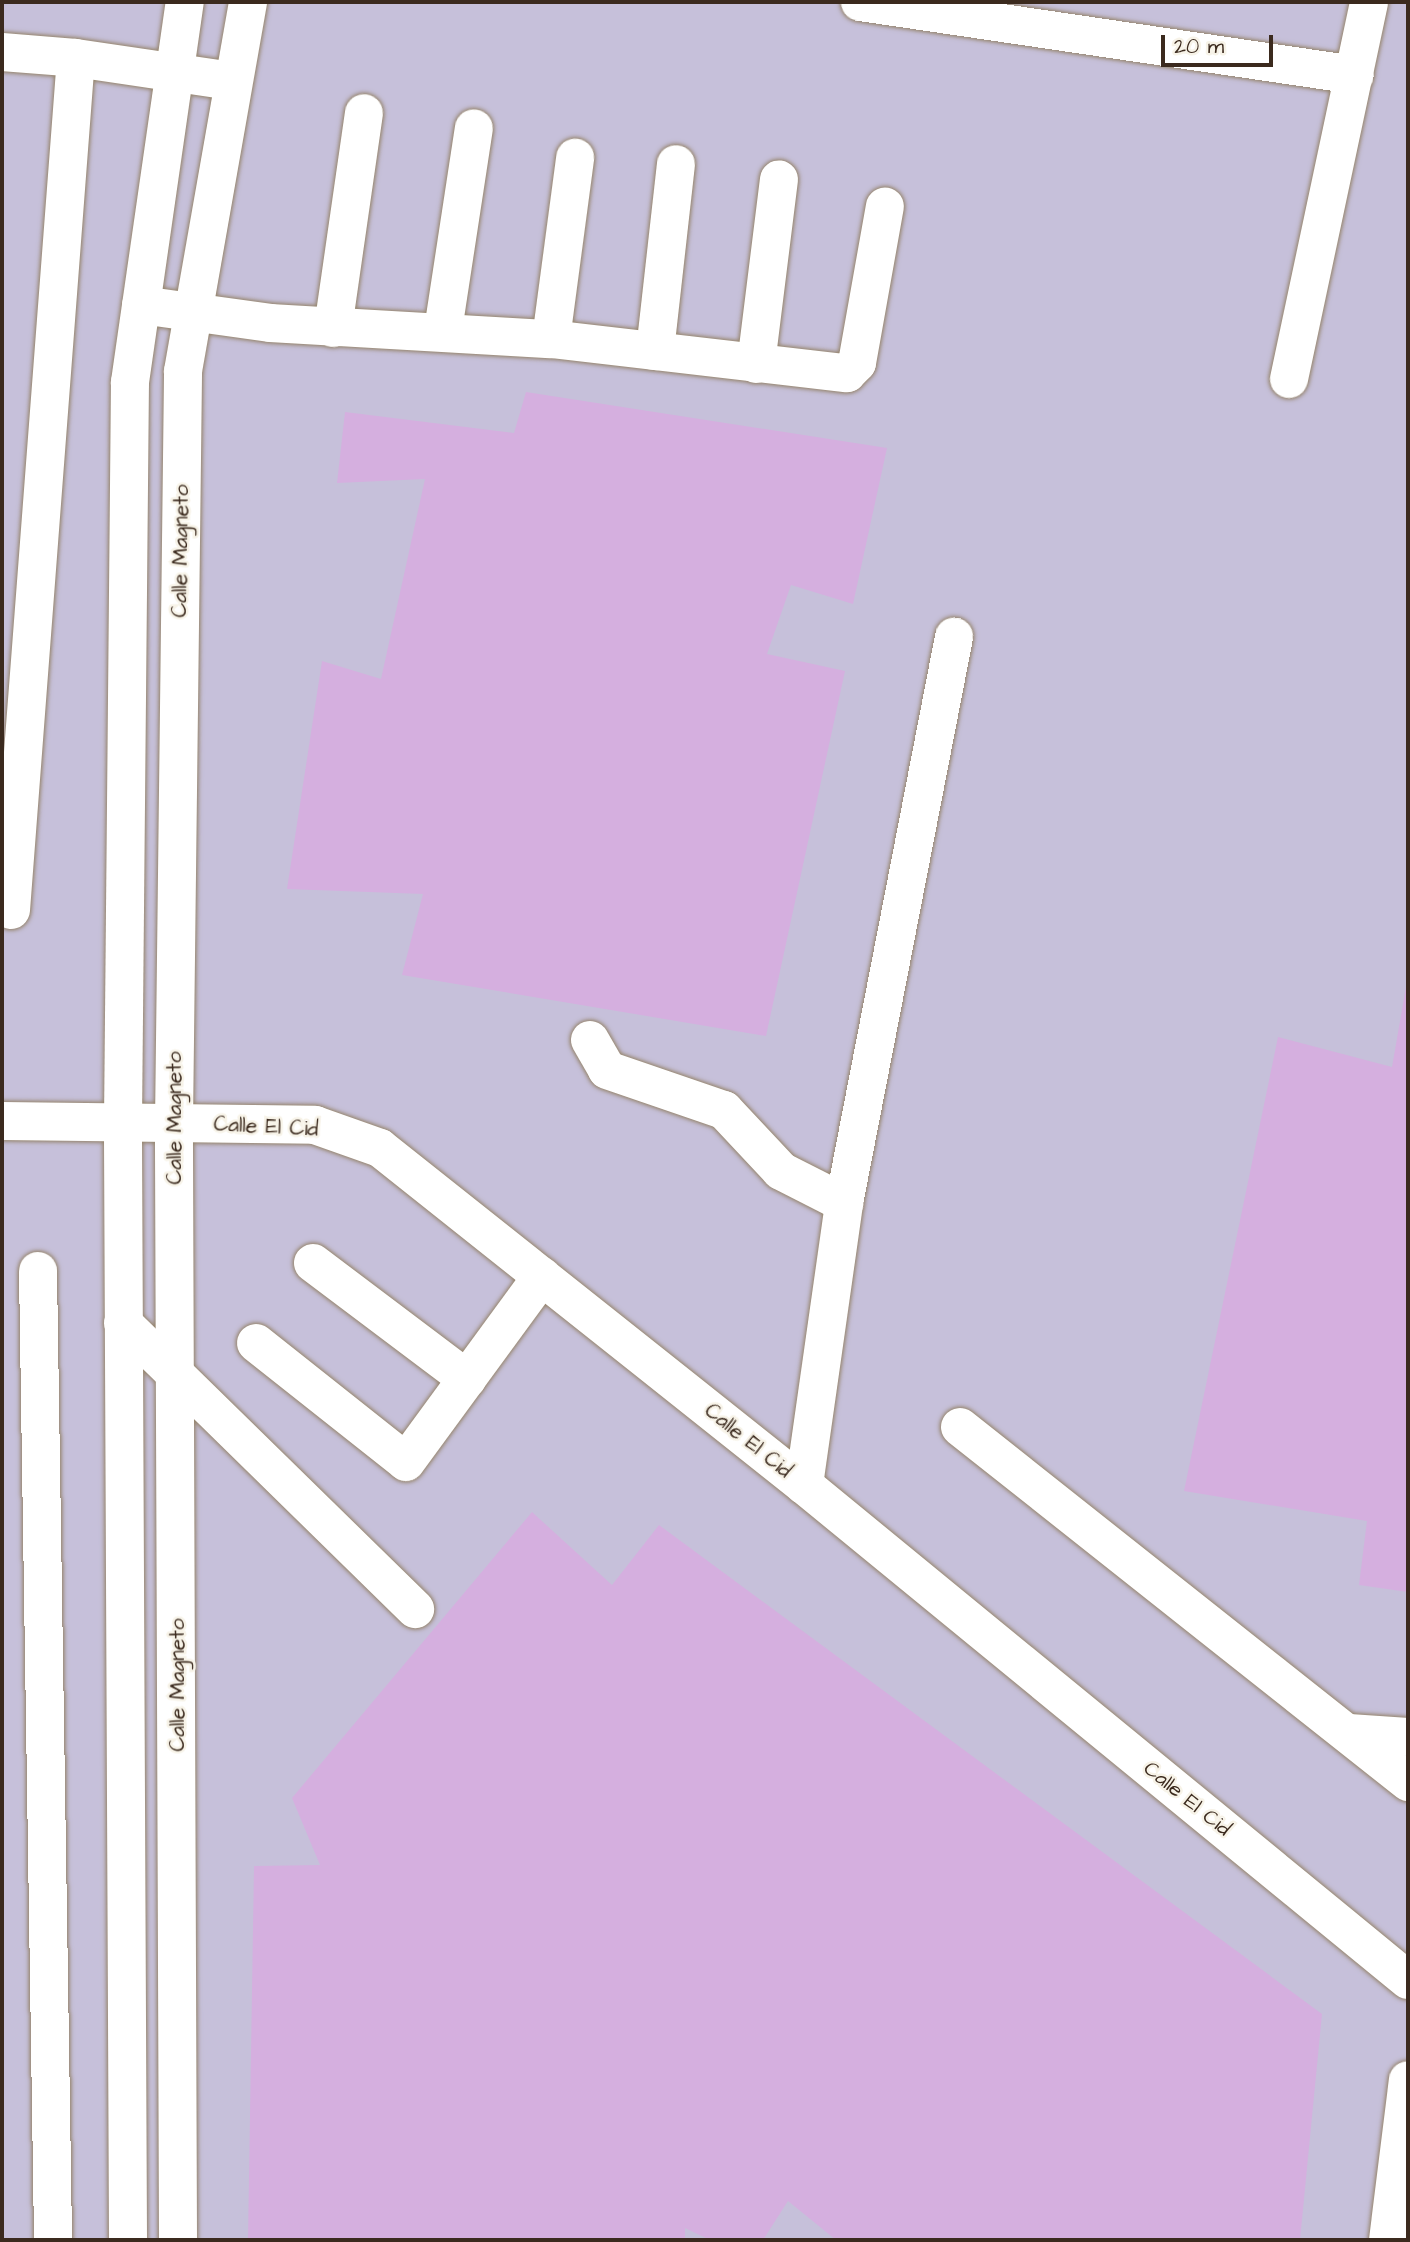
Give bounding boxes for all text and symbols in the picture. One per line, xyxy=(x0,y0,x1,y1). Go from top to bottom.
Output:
scale bar xyxy=(1165,21,1277,65)
text: 20 m xyxy=(1174,32,1224,61)
street label: Calle Magneto xyxy=(167,484,195,618)
street label: Calle Magneto xyxy=(162,1052,188,1184)
street label: Calle El Cid xyxy=(213,1112,319,1142)
street label: Calle El Cid xyxy=(699,1398,797,1484)
street label: Calle Magneto xyxy=(165,1619,191,1751)
street label: Calle El Cid xyxy=(1138,1756,1236,1842)

